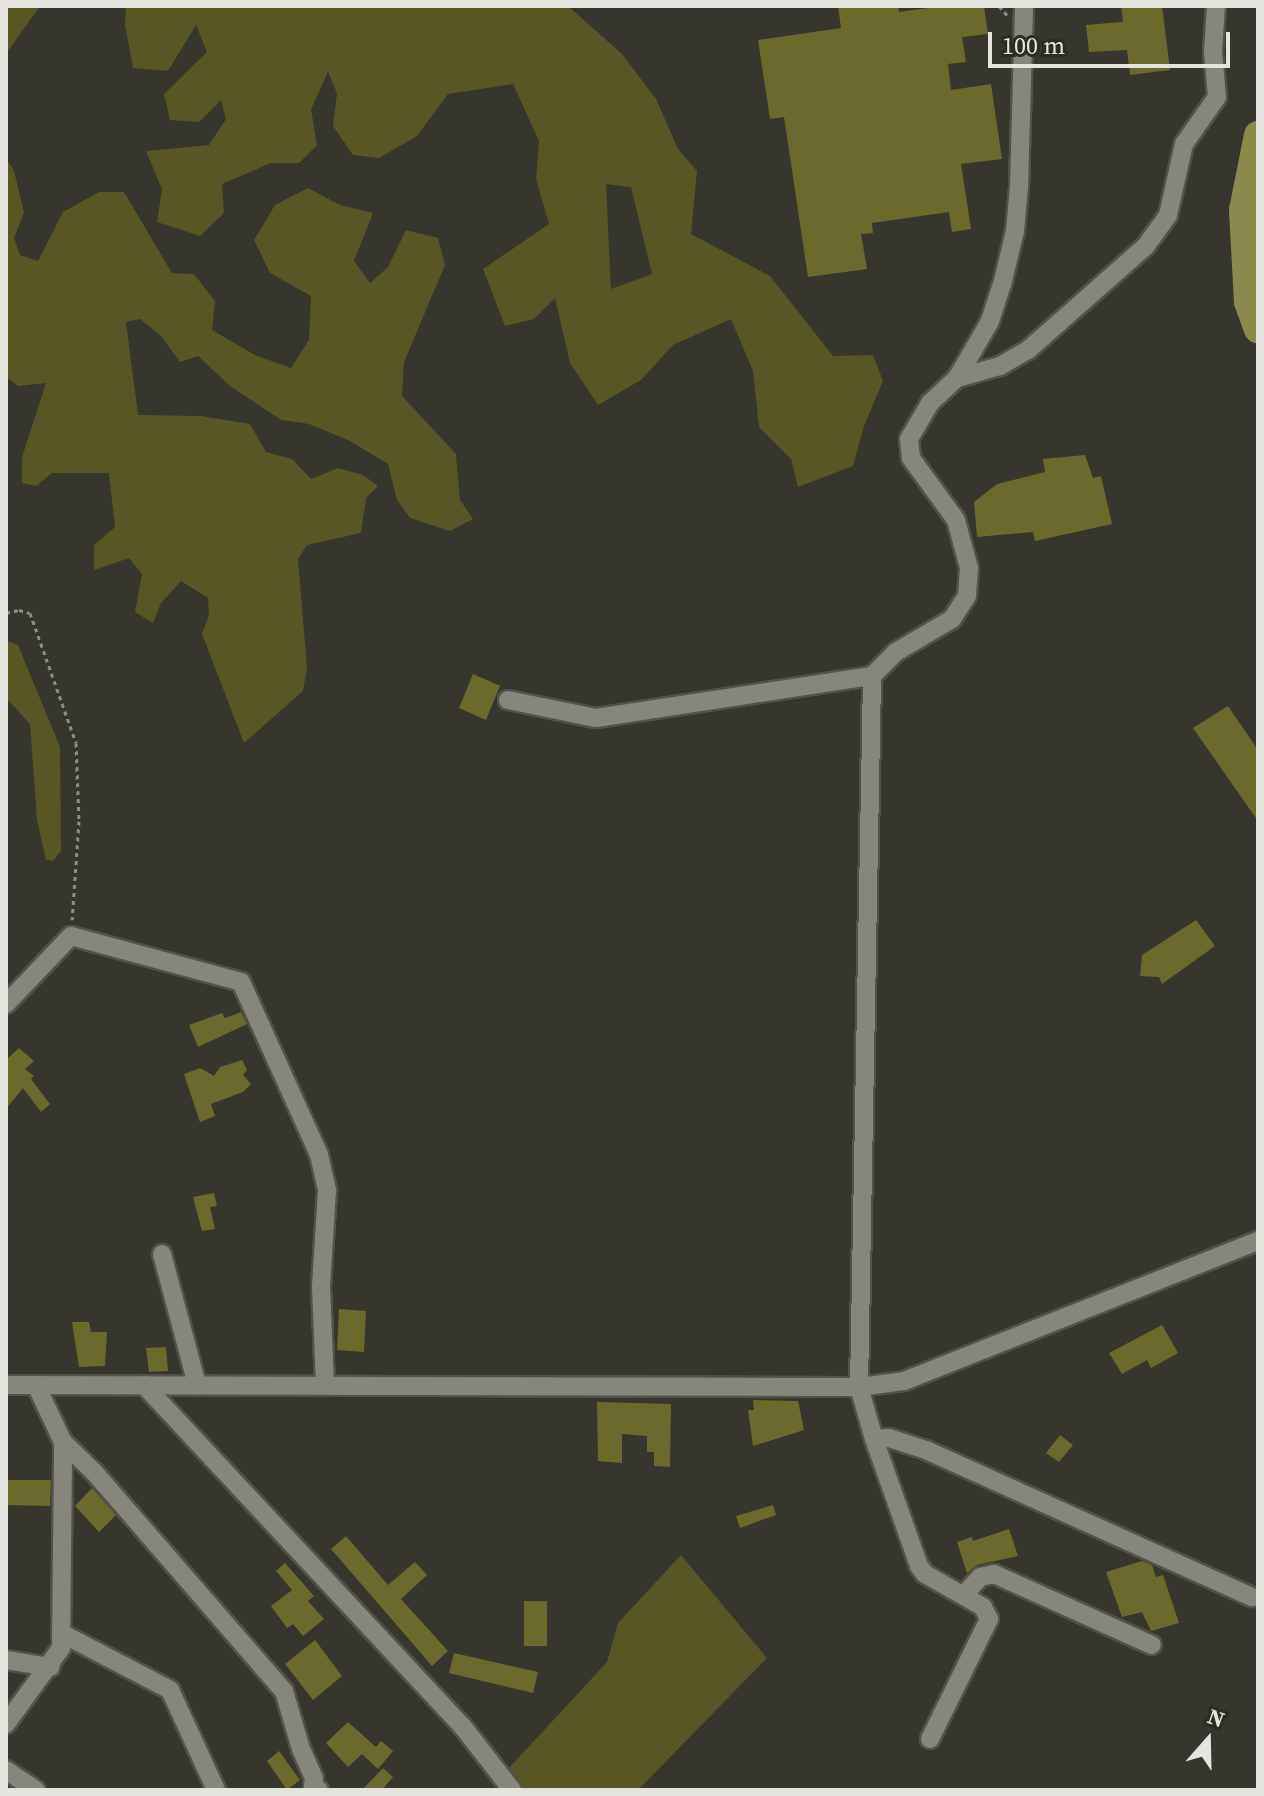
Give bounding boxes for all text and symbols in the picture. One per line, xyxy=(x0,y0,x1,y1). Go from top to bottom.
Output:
scale bar xyxy=(992,16,1234,66)
text: 100 m xyxy=(1002,29,1065,62)
north arrow xyxy=(1168,1700,1248,1780)
text: N xyxy=(1204,1701,1229,1734)

